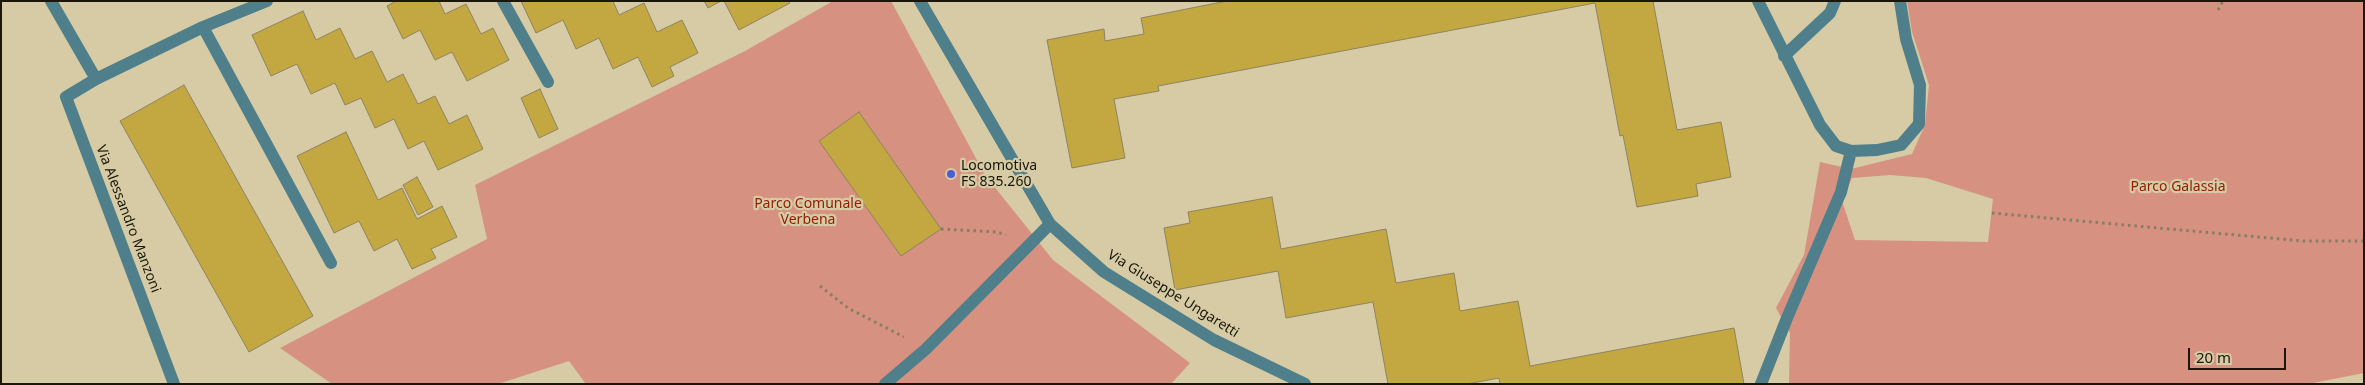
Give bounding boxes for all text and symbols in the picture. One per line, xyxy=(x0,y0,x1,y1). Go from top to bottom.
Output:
street label: Via Alessandro Manzoni xyxy=(92,143,164,295)
place label: Locomotiva FS 835.260 xyxy=(961,158,1037,190)
marker: Locomotiva FS 835.260 xyxy=(945,168,957,180)
park label: Parco Galassia xyxy=(2130,179,2226,195)
park label: Parco Comunale Verbena xyxy=(754,196,862,228)
street label: Via Giuseppe Ungaretti xyxy=(1104,247,1242,341)
scale bar xyxy=(2190,338,2288,370)
text: 20 m xyxy=(2196,347,2231,367)

